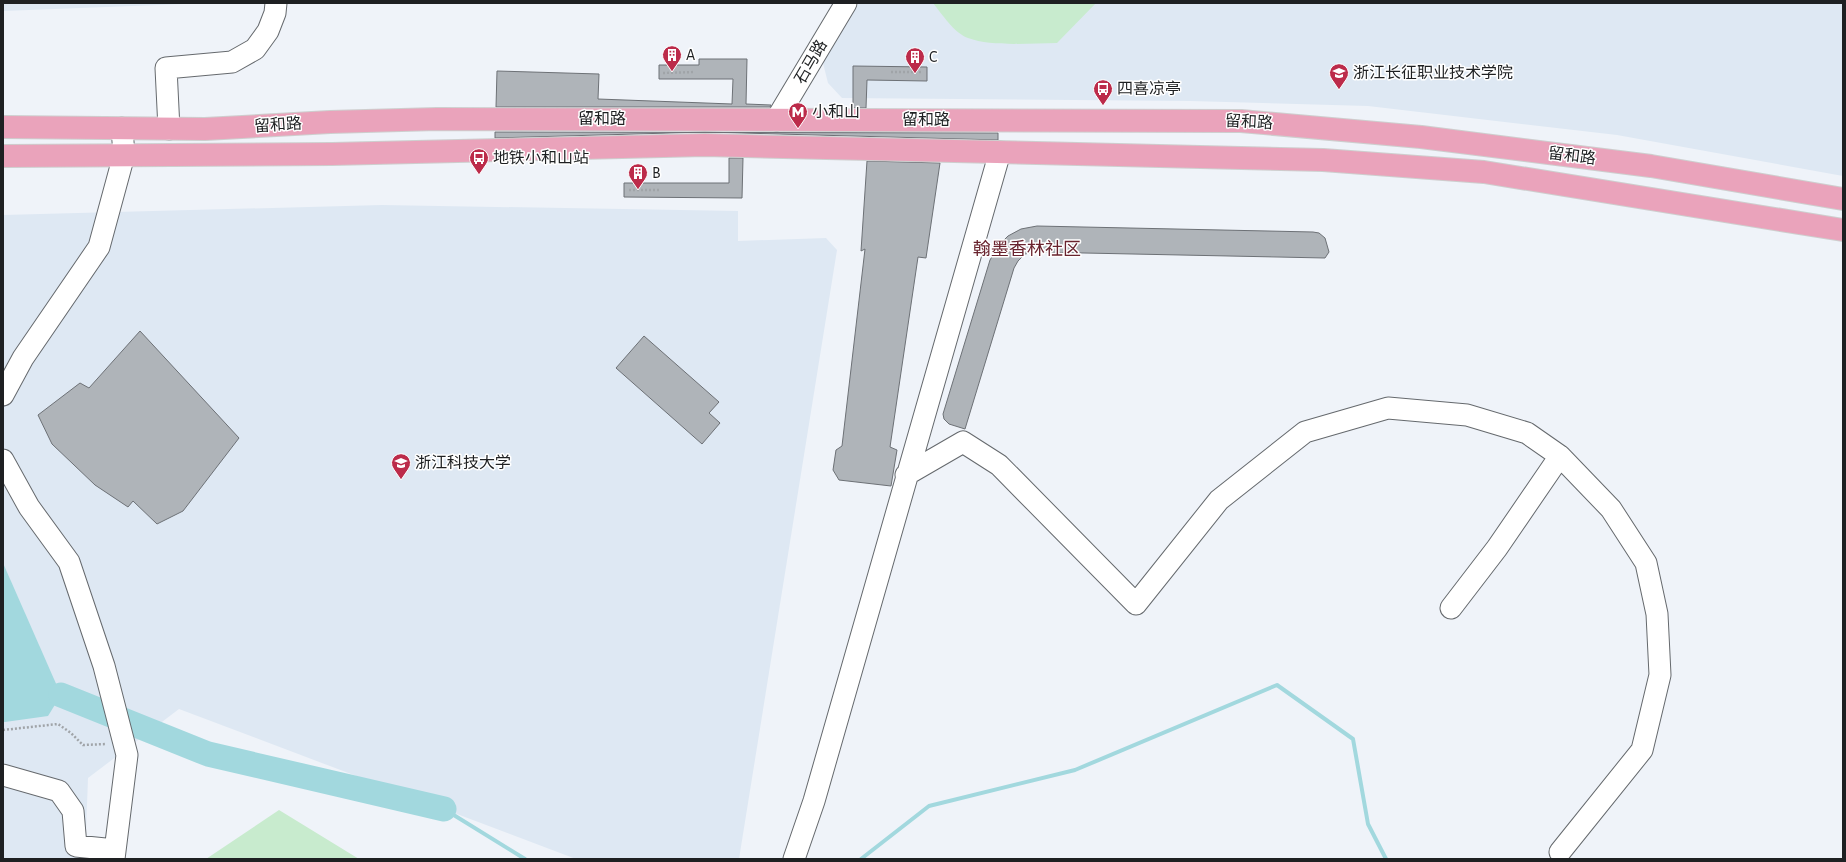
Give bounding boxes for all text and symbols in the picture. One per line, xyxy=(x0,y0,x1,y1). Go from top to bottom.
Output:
street label: 石马路 xyxy=(791,37,830,87)
building icon: A xyxy=(661,44,683,72)
building icon: C xyxy=(904,46,926,74)
place label: A xyxy=(686,47,695,63)
place label: C xyxy=(929,49,937,65)
school or university icon: 浙江长征职业技术学院 xyxy=(1328,62,1350,90)
place label: 浙江长征职业技术学院 xyxy=(1353,64,1513,81)
bus stop icon: 四喜凉亭 xyxy=(1092,78,1114,106)
place label: 四喜凉亭 xyxy=(1117,80,1181,97)
metro station icon: 小和山 xyxy=(787,101,809,129)
place label: 小和山 xyxy=(812,103,860,120)
street label: 留和路 xyxy=(578,110,626,127)
street label: 留和路 xyxy=(902,111,950,128)
street label: 留和路 xyxy=(1225,112,1273,131)
street label: 留和路 xyxy=(253,114,303,135)
street label: 留和路 xyxy=(1547,144,1597,167)
bus stop icon: 地铁小和山站 xyxy=(468,147,490,175)
place label: 地铁小和山站 xyxy=(493,149,589,166)
building icon: B xyxy=(627,162,649,190)
place label: B xyxy=(652,165,661,181)
district label: 翰墨香林社区 xyxy=(973,239,1081,259)
school or university icon: 浙江科技大学 xyxy=(390,452,412,480)
place label: 浙江科技大学 xyxy=(415,454,511,471)

